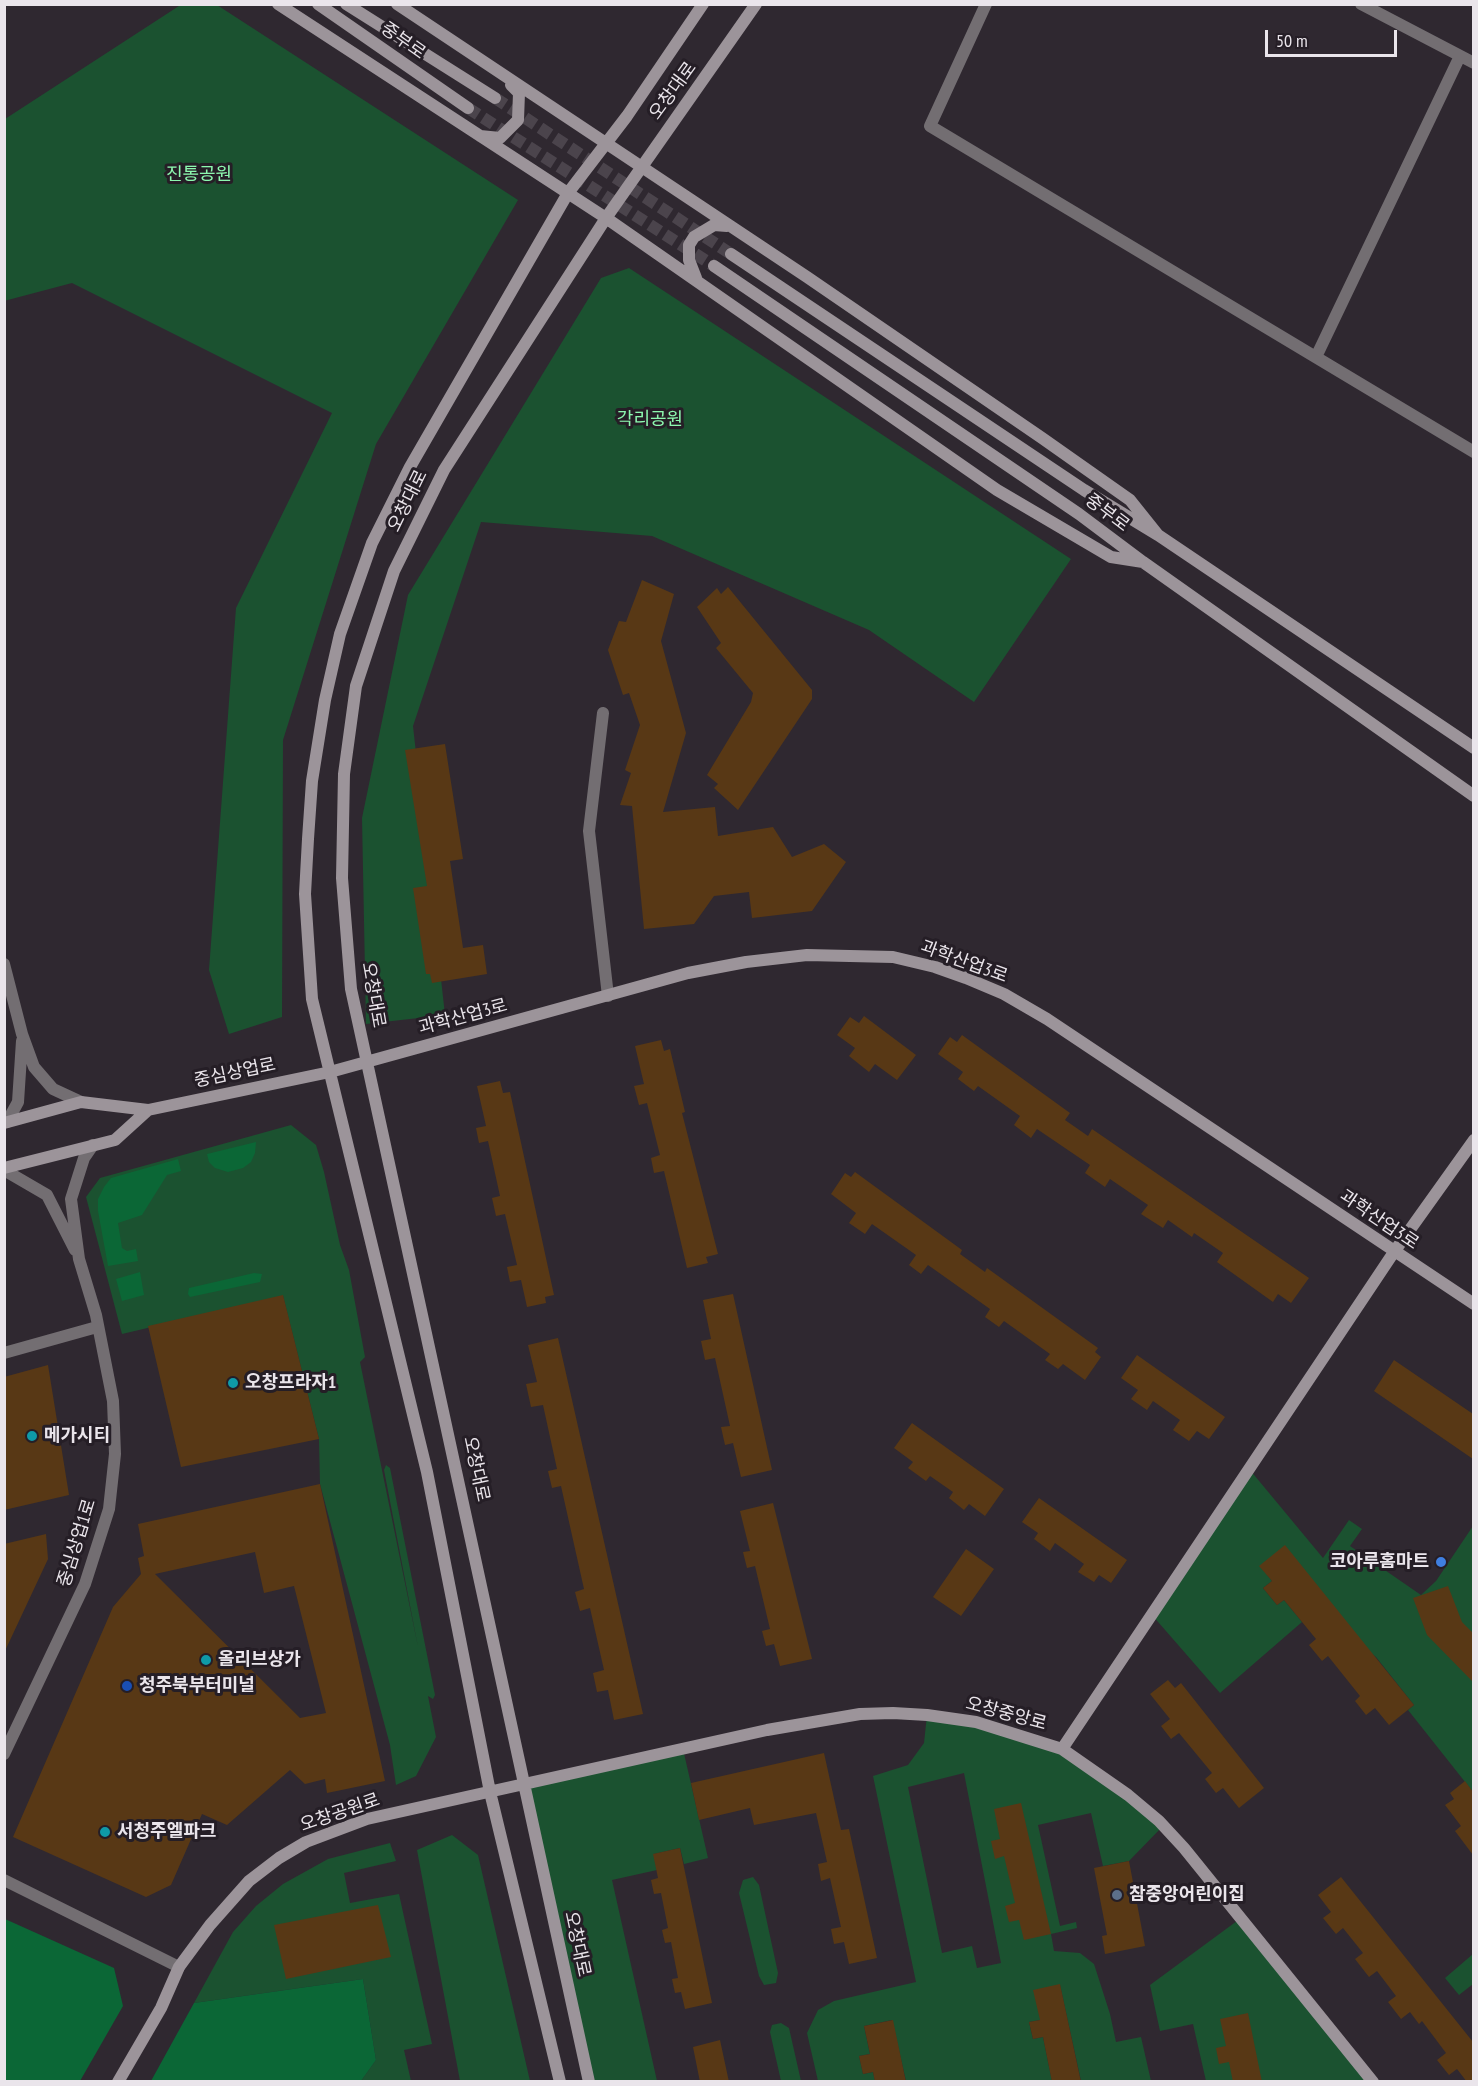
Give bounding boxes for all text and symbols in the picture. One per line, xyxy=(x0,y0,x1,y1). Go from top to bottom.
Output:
street label: 중부로 xyxy=(376,18,430,64)
scale bar xyxy=(1268,18,1400,56)
text: 50 m xyxy=(1276,29,1308,52)
street label: 오창대로 xyxy=(645,58,701,124)
park label: 진통공원 xyxy=(166,164,232,186)
park label: 각리공원 xyxy=(617,409,683,431)
street label: 오창대로 xyxy=(384,466,432,536)
street label: 중부로 xyxy=(1081,489,1133,537)
street label: 과학산업3로 xyxy=(918,936,1010,988)
street label: 오창대로 xyxy=(357,961,389,1029)
street label: 과학산업3로 xyxy=(416,995,510,1039)
street label: 중심상업로 xyxy=(192,1054,278,1092)
street label: 과학산업3로 xyxy=(1335,1186,1423,1254)
place label: 오창프라자1 xyxy=(245,1372,336,1394)
marker: 오창프라자1 xyxy=(226,1376,240,1390)
place label: 메가시티 xyxy=(44,1425,110,1447)
marker: 메가시티 xyxy=(25,1429,39,1443)
street label: 오창대로 xyxy=(459,1434,493,1504)
street label: 중심상업1로 xyxy=(53,1496,101,1590)
place label: 코아루홈마트 xyxy=(1330,1551,1429,1573)
marker: 코아루홈마트 xyxy=(1434,1555,1448,1569)
place label: 올리브상가 xyxy=(218,1649,301,1671)
marker: 올리브상가 xyxy=(199,1653,213,1667)
place label: 청주북부터미널 xyxy=(139,1675,255,1697)
marker: 청주북부터미널 xyxy=(120,1679,134,1693)
street label: 오창중앙로 xyxy=(963,1693,1049,1735)
street label: 오창공원로 xyxy=(297,1789,383,1837)
place label: 서청주엘파크 xyxy=(117,1821,216,1843)
marker: 서청주엘파크 xyxy=(98,1825,112,1839)
place label: 참중앙어린이집 xyxy=(1129,1884,1245,1906)
marker: 참중앙어린이집 xyxy=(1110,1888,1124,1902)
street label: 오창대로 xyxy=(560,1909,594,1979)

